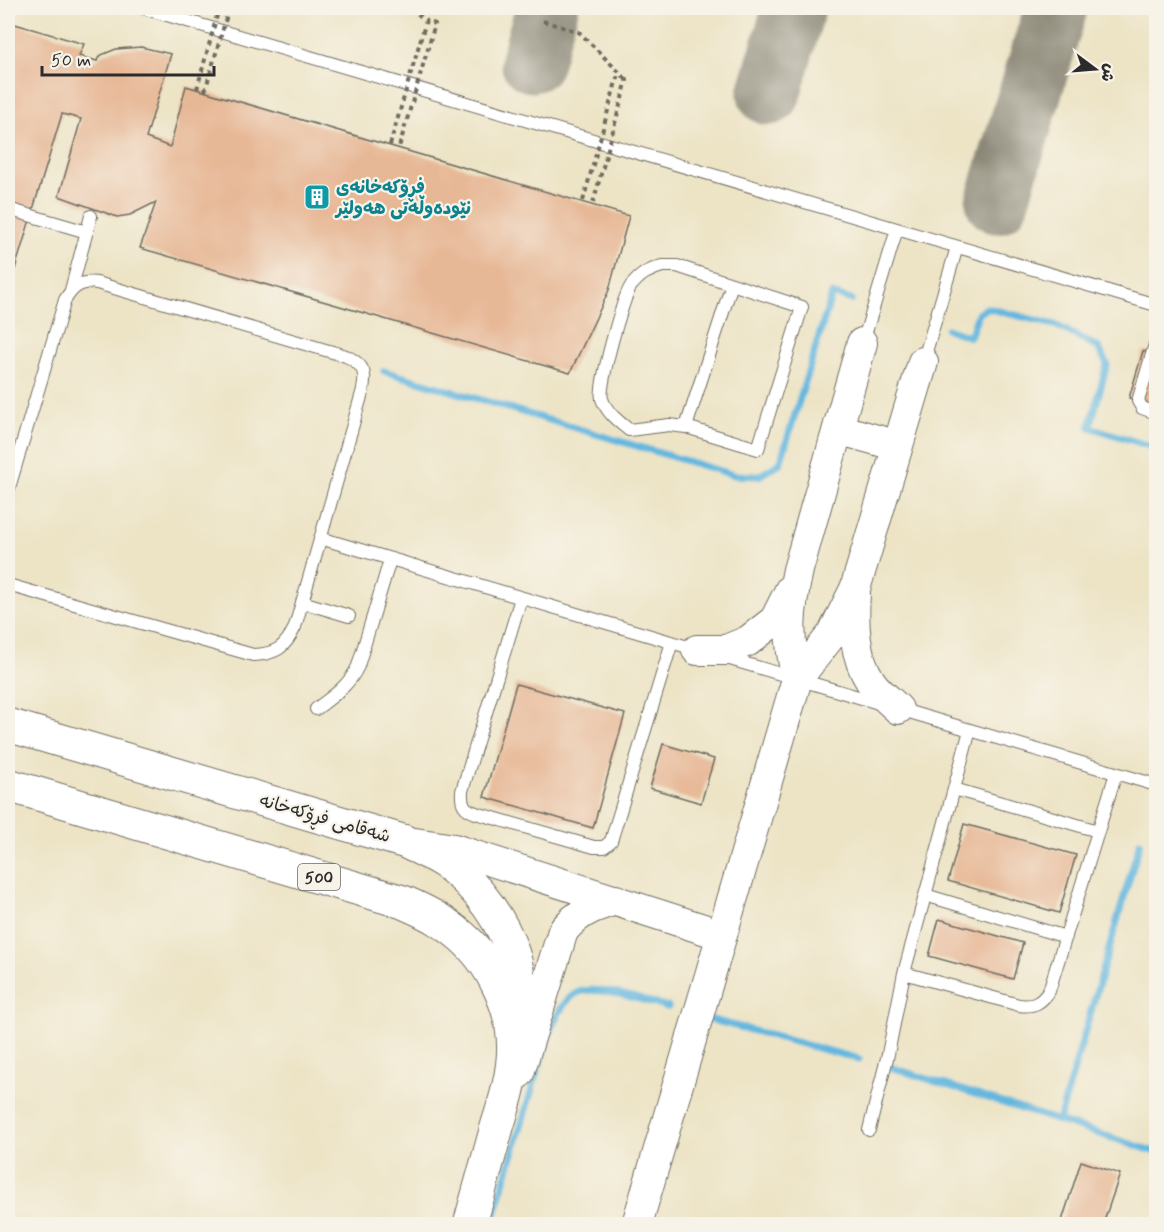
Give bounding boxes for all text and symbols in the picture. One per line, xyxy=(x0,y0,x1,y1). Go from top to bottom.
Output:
scale bar xyxy=(42,39,214,77)
north arrow xyxy=(1065,39,1125,99)
text: 50 m xyxy=(51,49,91,73)
text: ش xyxy=(1095,61,1120,84)
place label: فڕۆکەخانەی نێودەوڵەتی هەولێر xyxy=(334,176,471,221)
building icon: فڕۆکەخانەی نێودەوڵەتی هەولێر xyxy=(302,182,332,212)
street label: شەقامی فڕۆکەخانە xyxy=(256,789,393,851)
road number: 500 xyxy=(298,864,340,890)

